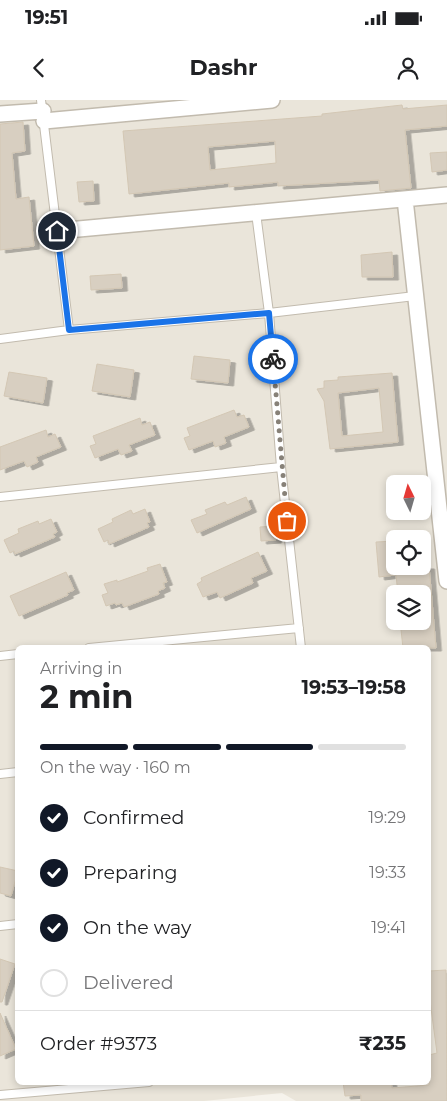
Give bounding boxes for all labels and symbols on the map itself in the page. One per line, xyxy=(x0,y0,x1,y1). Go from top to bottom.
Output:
pin xyxy=(36,210,78,252)
courier xyxy=(248,334,298,384)
north arrow xyxy=(386,475,431,520)
pin xyxy=(266,500,308,542)

